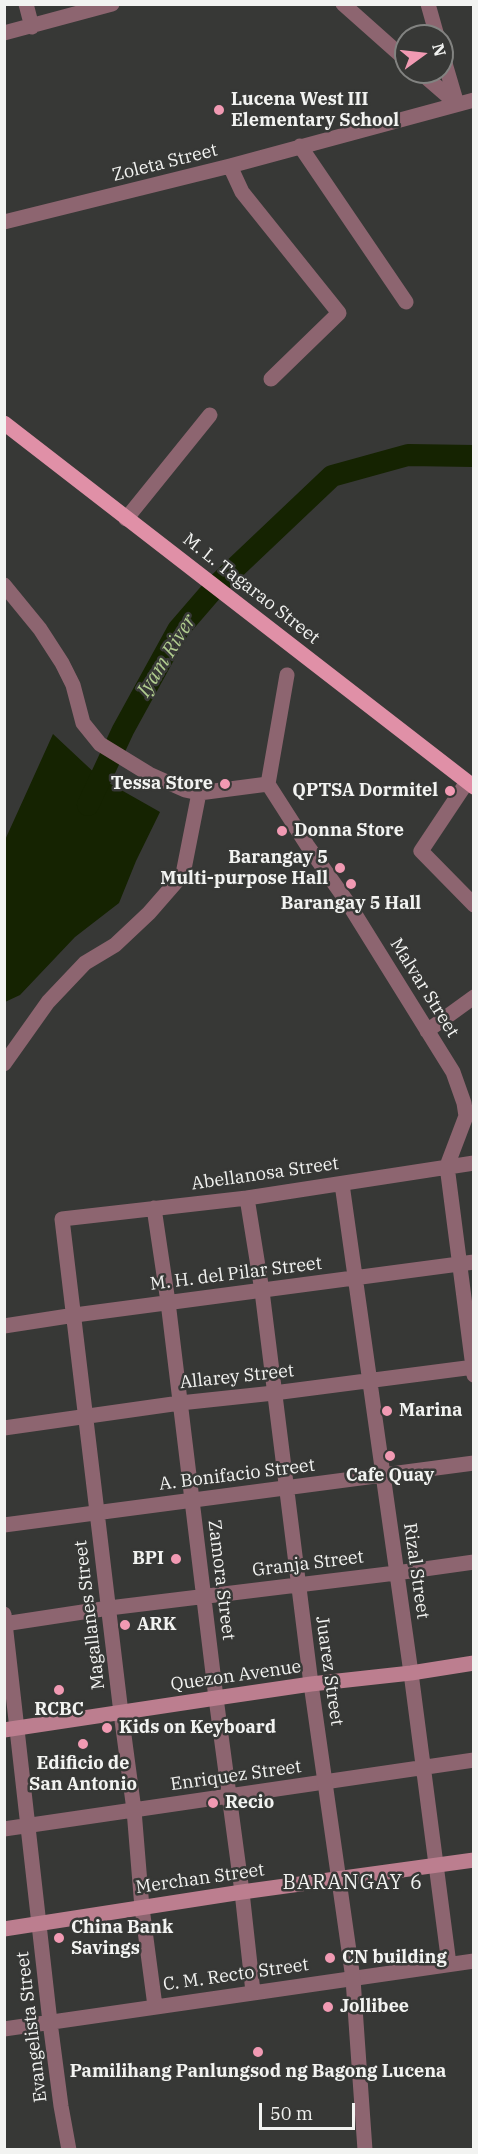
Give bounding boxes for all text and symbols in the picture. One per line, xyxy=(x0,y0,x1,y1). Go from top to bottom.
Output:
north arrow xyxy=(394,24,454,84)
text: N xyxy=(428,41,451,59)
place label: Lucena West III Elementary School xyxy=(231,89,399,132)
marker: Lucena West III Elementary School xyxy=(212,103,226,117)
street label: Zoleta Street xyxy=(110,140,220,186)
street label: M. L. Tagarao Street xyxy=(178,529,324,649)
water label: Iyam River xyxy=(132,610,202,702)
place label: Tessa Store xyxy=(111,773,213,795)
marker: Tessa Store xyxy=(218,777,232,791)
place label: QPTSA Dormitel xyxy=(292,780,438,802)
marker: QPTSA Dormitel xyxy=(443,784,457,798)
place label: Donna Store xyxy=(294,820,404,842)
marker: Donna Store xyxy=(275,824,289,838)
place label: Barangay 5 Multi-purpose Hall xyxy=(160,847,328,890)
marker: Barangay 5 Multi-purpose Hall xyxy=(333,861,347,875)
marker: Barangay 5 Hall xyxy=(344,877,358,891)
place label: Barangay 5 Hall xyxy=(281,893,421,915)
street label: Malvar Street xyxy=(385,934,463,1042)
street label: Abellanosa Street xyxy=(190,1153,340,1195)
street label: M. H. del Pilar Street xyxy=(149,1253,323,1295)
street label: Allarey Street xyxy=(179,1360,295,1394)
place label: Marina xyxy=(399,1400,463,1422)
marker: Marina xyxy=(380,1404,394,1418)
marker: Cafe Quay xyxy=(383,1449,397,1463)
street label: A. Bonifacio Street xyxy=(158,1455,316,1495)
place label: Cafe Quay xyxy=(346,1465,434,1487)
street label: Zamora Street xyxy=(203,1519,239,1641)
street label: Rizal Street xyxy=(399,1522,433,1620)
street label: Magallanes Street xyxy=(70,1539,110,1691)
street label: Granja Street xyxy=(251,1546,365,1582)
place label: BPI xyxy=(132,1548,164,1570)
marker: BPI xyxy=(169,1552,183,1566)
place label: ARK xyxy=(137,1614,177,1636)
street label: Juarez Street xyxy=(311,1615,347,1727)
marker: ARK xyxy=(118,1618,132,1632)
street label: Quezon Avenue xyxy=(169,1656,303,1696)
marker: RCBC xyxy=(52,1683,66,1697)
place label: RCBC xyxy=(34,1699,84,1721)
place label: Kids on Keyboard xyxy=(119,1717,276,1739)
marker: Kids on Keyboard xyxy=(100,1721,114,1735)
marker: Edificio de San Antonio xyxy=(76,1737,90,1751)
place label: Edificio de San Antonio xyxy=(29,1753,137,1796)
street label: Enriquez Street xyxy=(169,1756,303,1796)
place label: Recio xyxy=(225,1792,274,1814)
marker: Recio xyxy=(206,1796,220,1810)
street label: Merchan Street xyxy=(134,1859,266,1899)
district label: BARANGAY 6 xyxy=(283,1871,423,1895)
place label: China Bank Savings xyxy=(71,1917,173,1960)
marker: China Bank Savings xyxy=(52,1931,66,1945)
place label: CN building xyxy=(342,1947,447,1969)
street label: Evangelista Street xyxy=(12,1950,52,2104)
marker: CN building xyxy=(323,1951,337,1965)
street label: C. M. Recto Street xyxy=(162,1954,310,1996)
place label: Jollibee xyxy=(340,1996,409,2018)
marker: Jollibee xyxy=(321,2000,335,2014)
marker: Pamilihang Panlungsod ng Bagong Lucena xyxy=(251,2045,265,2059)
place label: Pamilihang Panlungsod ng Bagong Lucena xyxy=(70,2061,446,2083)
scale bar xyxy=(262,2091,358,2129)
text: 50 m xyxy=(270,2102,313,2125)

